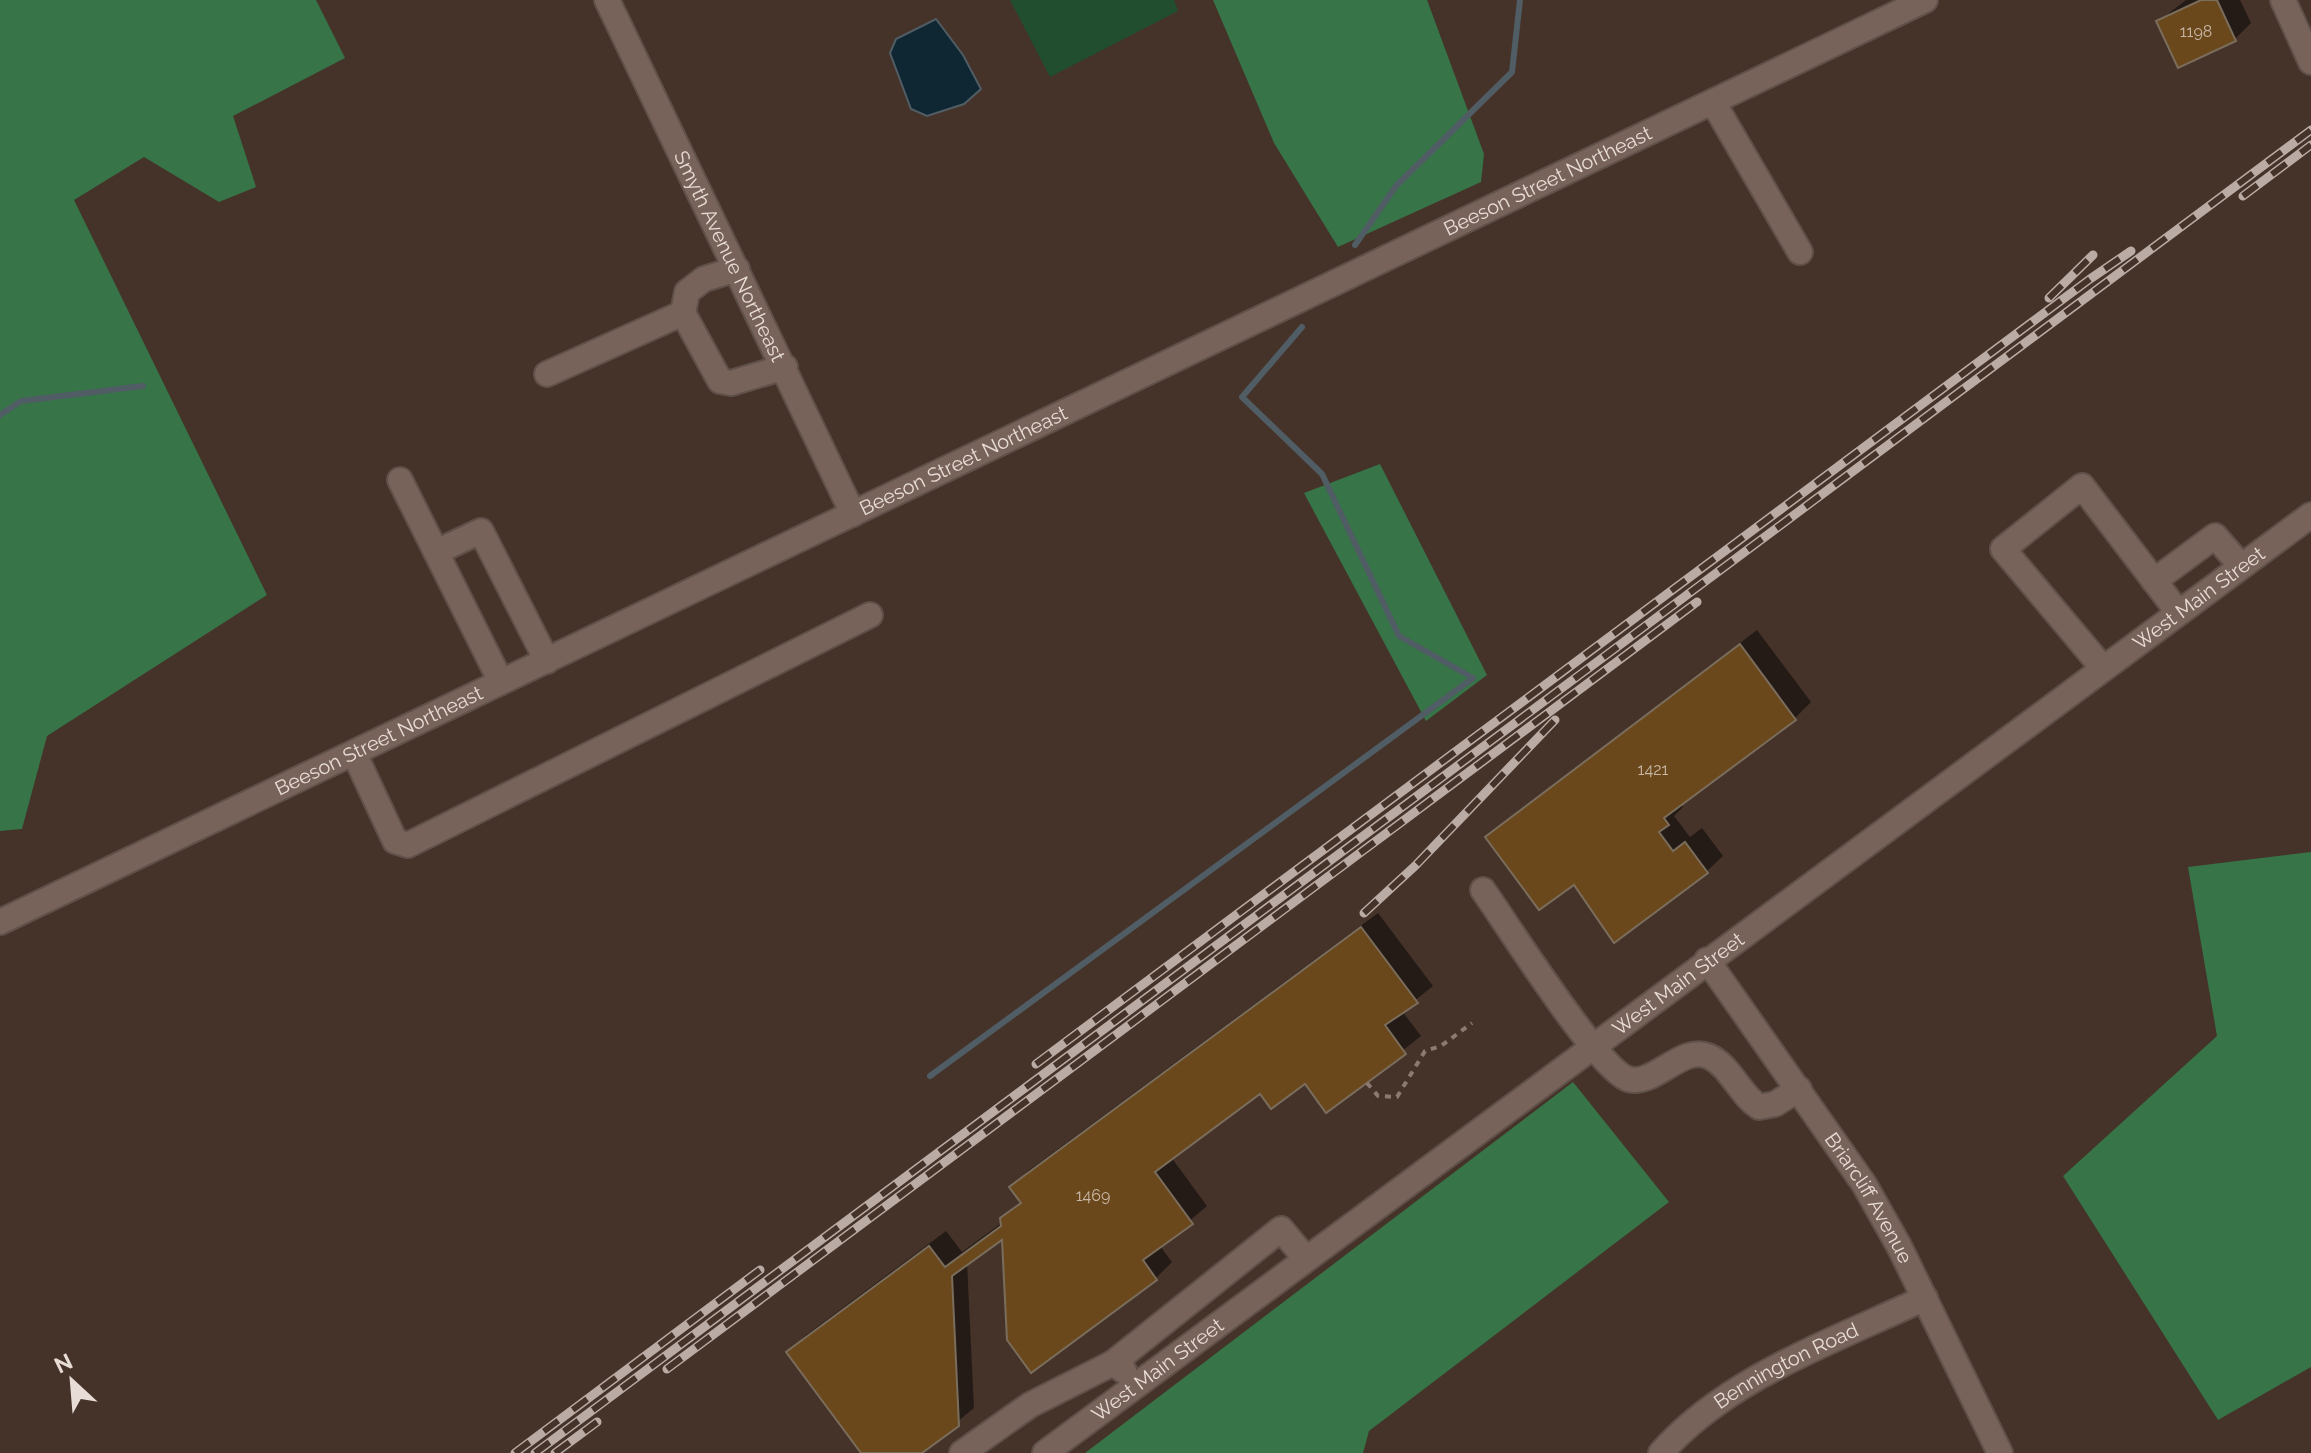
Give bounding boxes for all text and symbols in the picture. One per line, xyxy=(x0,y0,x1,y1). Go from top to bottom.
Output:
house number: 1198 xyxy=(2180,22,2212,41)
street label: Beeson Street Northeast xyxy=(1440,121,1656,241)
street label: Smyth Avenue Northeast xyxy=(669,147,790,366)
street label: Beeson Street Northeast xyxy=(855,401,1071,521)
street label: West Main Street xyxy=(2128,541,2270,655)
street label: Beeson Street Northeast xyxy=(271,681,487,801)
house number: 1421 xyxy=(1638,760,1669,779)
street label: West Main Street xyxy=(1608,927,1749,1041)
street label: Briarcliff Avenue xyxy=(1820,1128,1918,1267)
house number: 1469 xyxy=(1076,1186,1110,1205)
street label: West Main Street xyxy=(1087,1313,1228,1426)
street label: Bennington Road xyxy=(1709,1318,1862,1414)
north arrow xyxy=(32,1341,112,1421)
text: N xyxy=(50,1348,76,1378)

